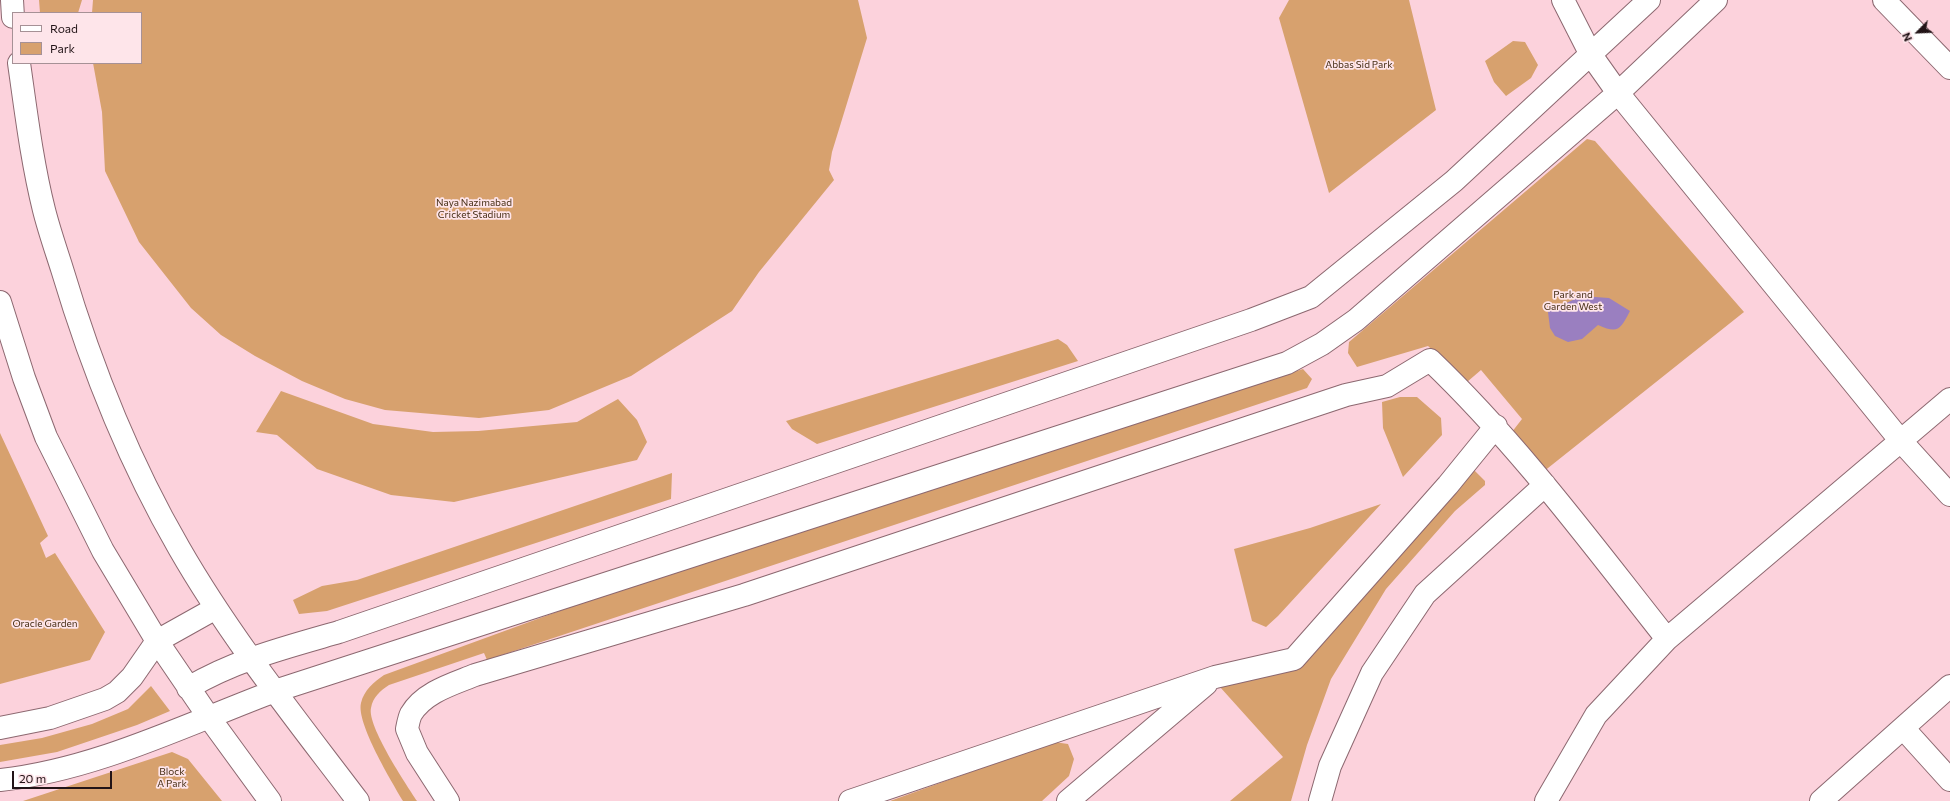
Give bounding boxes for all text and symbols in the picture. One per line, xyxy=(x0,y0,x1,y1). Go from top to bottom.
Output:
legend xyxy=(12,12,142,64)
north arrow xyxy=(1898,12,1938,52)
text: Road xyxy=(50,21,78,35)
text: N xyxy=(1899,31,1914,44)
text: Park xyxy=(50,41,75,55)
park label: Abbas Sid Park xyxy=(1325,59,1393,71)
park label: Naya Nazimabad Cricket Stadium xyxy=(436,197,512,220)
park label: Park and Garden West xyxy=(1544,289,1602,312)
park label: Oracle Garden xyxy=(12,618,78,630)
scale bar xyxy=(14,763,114,789)
park label: Block A Park xyxy=(157,766,187,790)
text: 20 m xyxy=(19,771,46,785)

